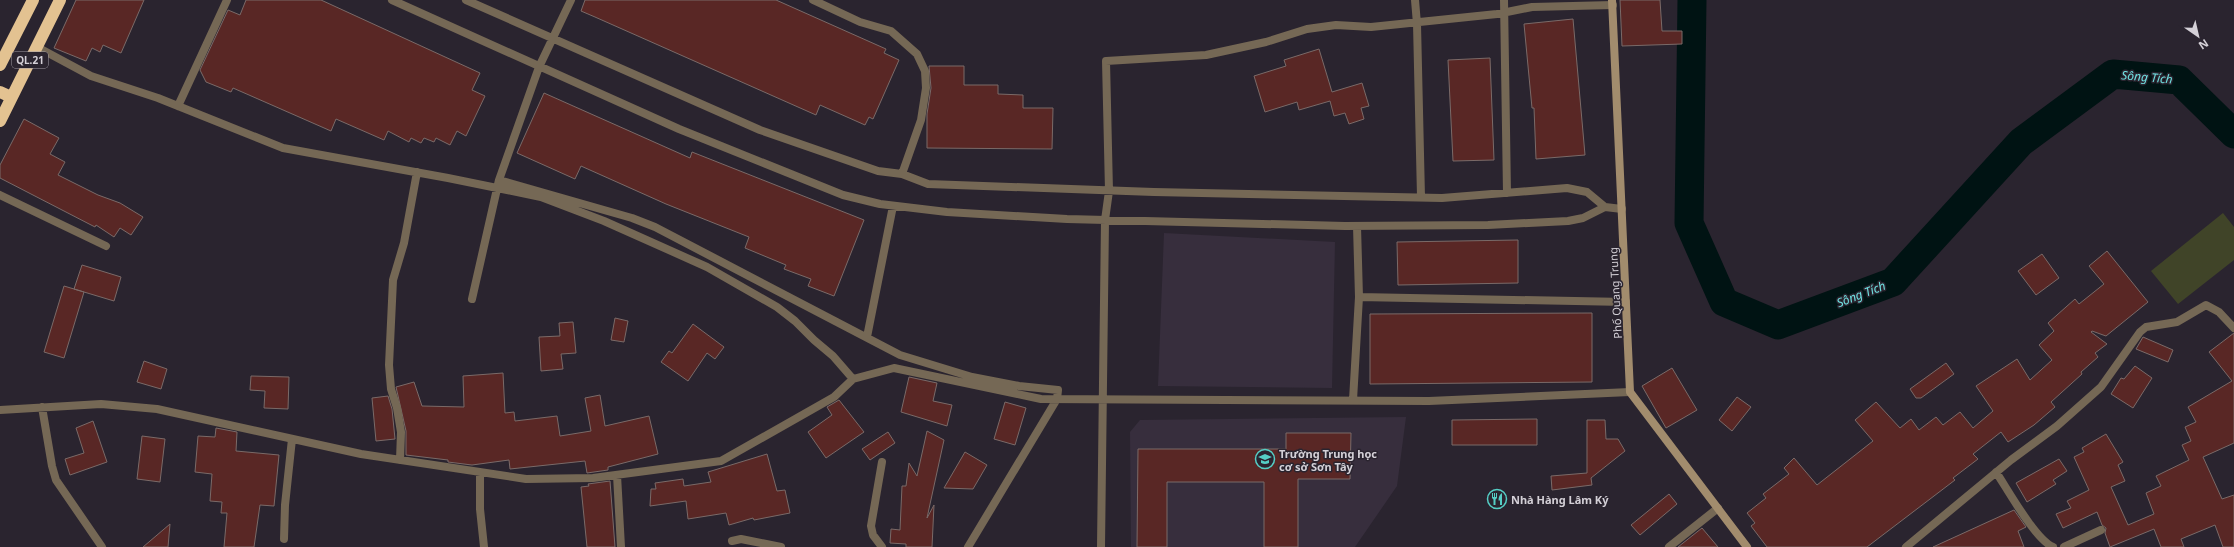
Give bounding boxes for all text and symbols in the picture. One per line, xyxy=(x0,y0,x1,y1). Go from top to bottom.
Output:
north arrow xyxy=(2178,16,2218,56)
text: N xyxy=(2196,36,2212,53)
road number: QL.21 xyxy=(12,52,48,68)
water label: Sông Tích xyxy=(2121,66,2173,88)
street label: Phố Quang Trung xyxy=(1605,247,1625,339)
water label: Sông Tích xyxy=(1834,277,1888,311)
place label: Trường Trung học cơ sở Sơn Tây xyxy=(1279,446,1377,474)
school or university icon: Trường Trung học cơ sở Sơn Tây xyxy=(1254,448,1276,470)
restaurant icon: Nhà Hàng Lâm Ký xyxy=(1486,488,1508,510)
place label: Nhà Hàng Lâm Ký xyxy=(1511,492,1609,507)

